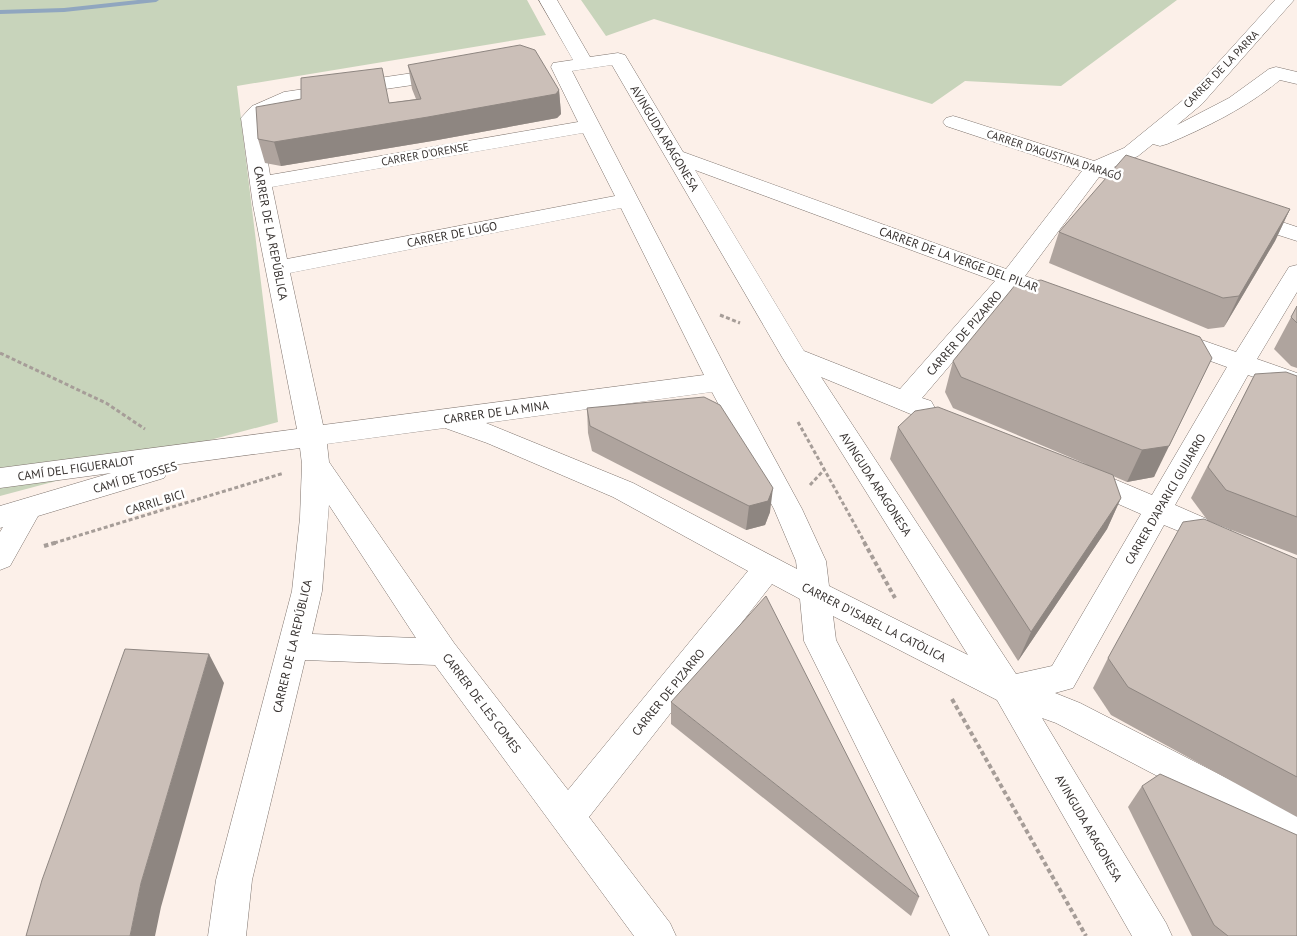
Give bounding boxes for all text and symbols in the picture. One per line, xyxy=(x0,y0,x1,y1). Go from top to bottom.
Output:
street label: CARRER DE LA PARRA xyxy=(1180,27,1262,111)
street label: AVINGUDA ARAGONESA xyxy=(627,82,703,194)
street label: CARRER D'AGUSTINA D'ARAGÓ xyxy=(985,127,1123,183)
street label: CARRER D'ORENSE xyxy=(380,139,470,169)
street label: CARRER DE LA REPÚBLICA xyxy=(251,165,291,301)
street label: CARRER DE LUGO xyxy=(406,218,498,250)
street label: CARRER DE LA VERGE DEL PILAR xyxy=(877,223,1041,295)
street label: CARRER DE PIZARRO xyxy=(923,287,1005,379)
street label: CARRER DE LA MINA xyxy=(442,397,550,427)
street label: AVINGUDA ARAGONESA xyxy=(837,429,915,539)
street label: CARRER D'APARICI GUIJARRO xyxy=(1121,431,1209,567)
street label: CAMÍ DEL FIGUERALOT xyxy=(17,452,136,484)
street label: CAMÍ DE TOSSES xyxy=(91,458,179,496)
street label: CARRIL BICI xyxy=(124,486,186,518)
street label: CARRER DE LA REPÚBLICA xyxy=(269,578,315,714)
street label: CARRER D'ISABEL LA CATÒLICA xyxy=(799,579,949,665)
street label: CARRER DE PIZARRO xyxy=(628,645,708,739)
street label: CARRER DE LES COMES xyxy=(439,650,525,756)
street label: AVINGUDA ARAGONESA xyxy=(1052,772,1126,884)

